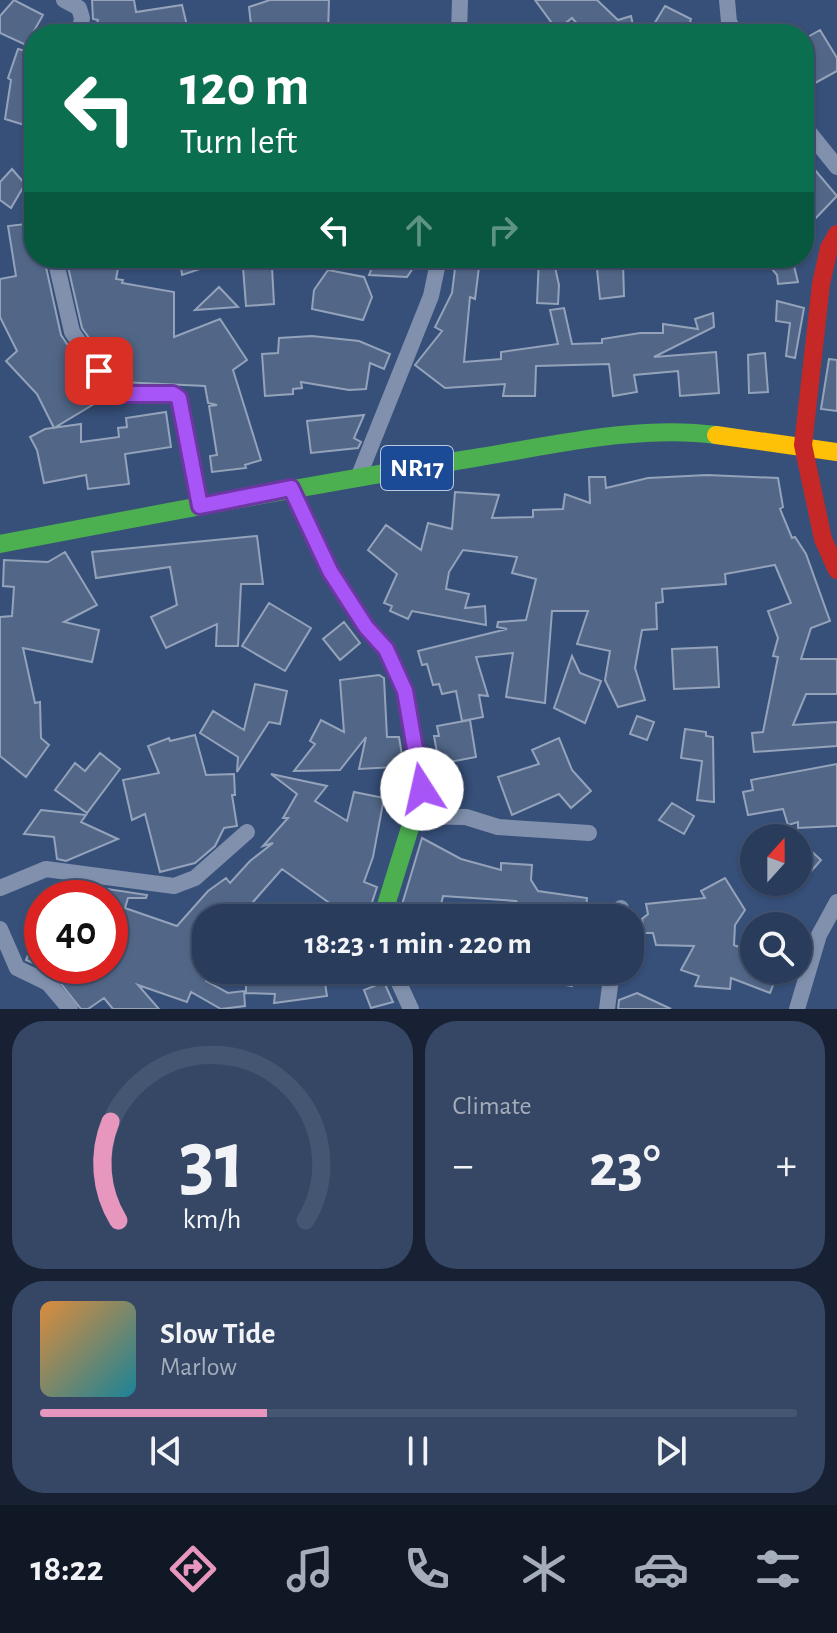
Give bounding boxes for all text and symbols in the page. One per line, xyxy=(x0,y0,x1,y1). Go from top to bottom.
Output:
icon: left xyxy=(48,56,152,160)
text: 120 m xyxy=(180,59,309,115)
text: Turn left xyxy=(180,124,297,160)
icon: left xyxy=(313,208,357,252)
icon: ahead xyxy=(397,208,441,252)
icon: right xyxy=(481,208,525,252)
pin xyxy=(65,337,133,405)
icon: arrive xyxy=(77,349,121,393)
road number: NR17 xyxy=(381,446,453,490)
position arrow xyxy=(380,747,464,831)
north arrow xyxy=(740,824,812,896)
map controls xyxy=(740,824,812,984)
speed limit sign: 40 xyxy=(24,880,128,984)
button: search xyxy=(740,912,812,984)
text: 18:23 · 1 min · 220 m xyxy=(304,929,532,959)
text: Climate xyxy=(453,1093,531,1119)
text: 31 xyxy=(179,1120,245,1204)
text: 23° xyxy=(589,1137,661,1197)
text: − xyxy=(453,1144,474,1188)
text: + xyxy=(776,1144,797,1188)
text: km/h xyxy=(183,1205,242,1234)
text: Slow Tide xyxy=(160,1319,275,1349)
text: Marlow xyxy=(160,1354,237,1380)
icon: previous xyxy=(144,1429,188,1473)
icon: pause xyxy=(396,1429,440,1473)
icon: next xyxy=(649,1429,693,1473)
icon: directions xyxy=(165,1541,221,1597)
icon: music xyxy=(282,1541,338,1597)
icon: phone xyxy=(399,1541,455,1597)
icon: climate xyxy=(516,1541,572,1597)
icon: car xyxy=(633,1541,689,1597)
icon: filters xyxy=(750,1541,806,1597)
text: 18:22 xyxy=(31,1551,103,1587)

